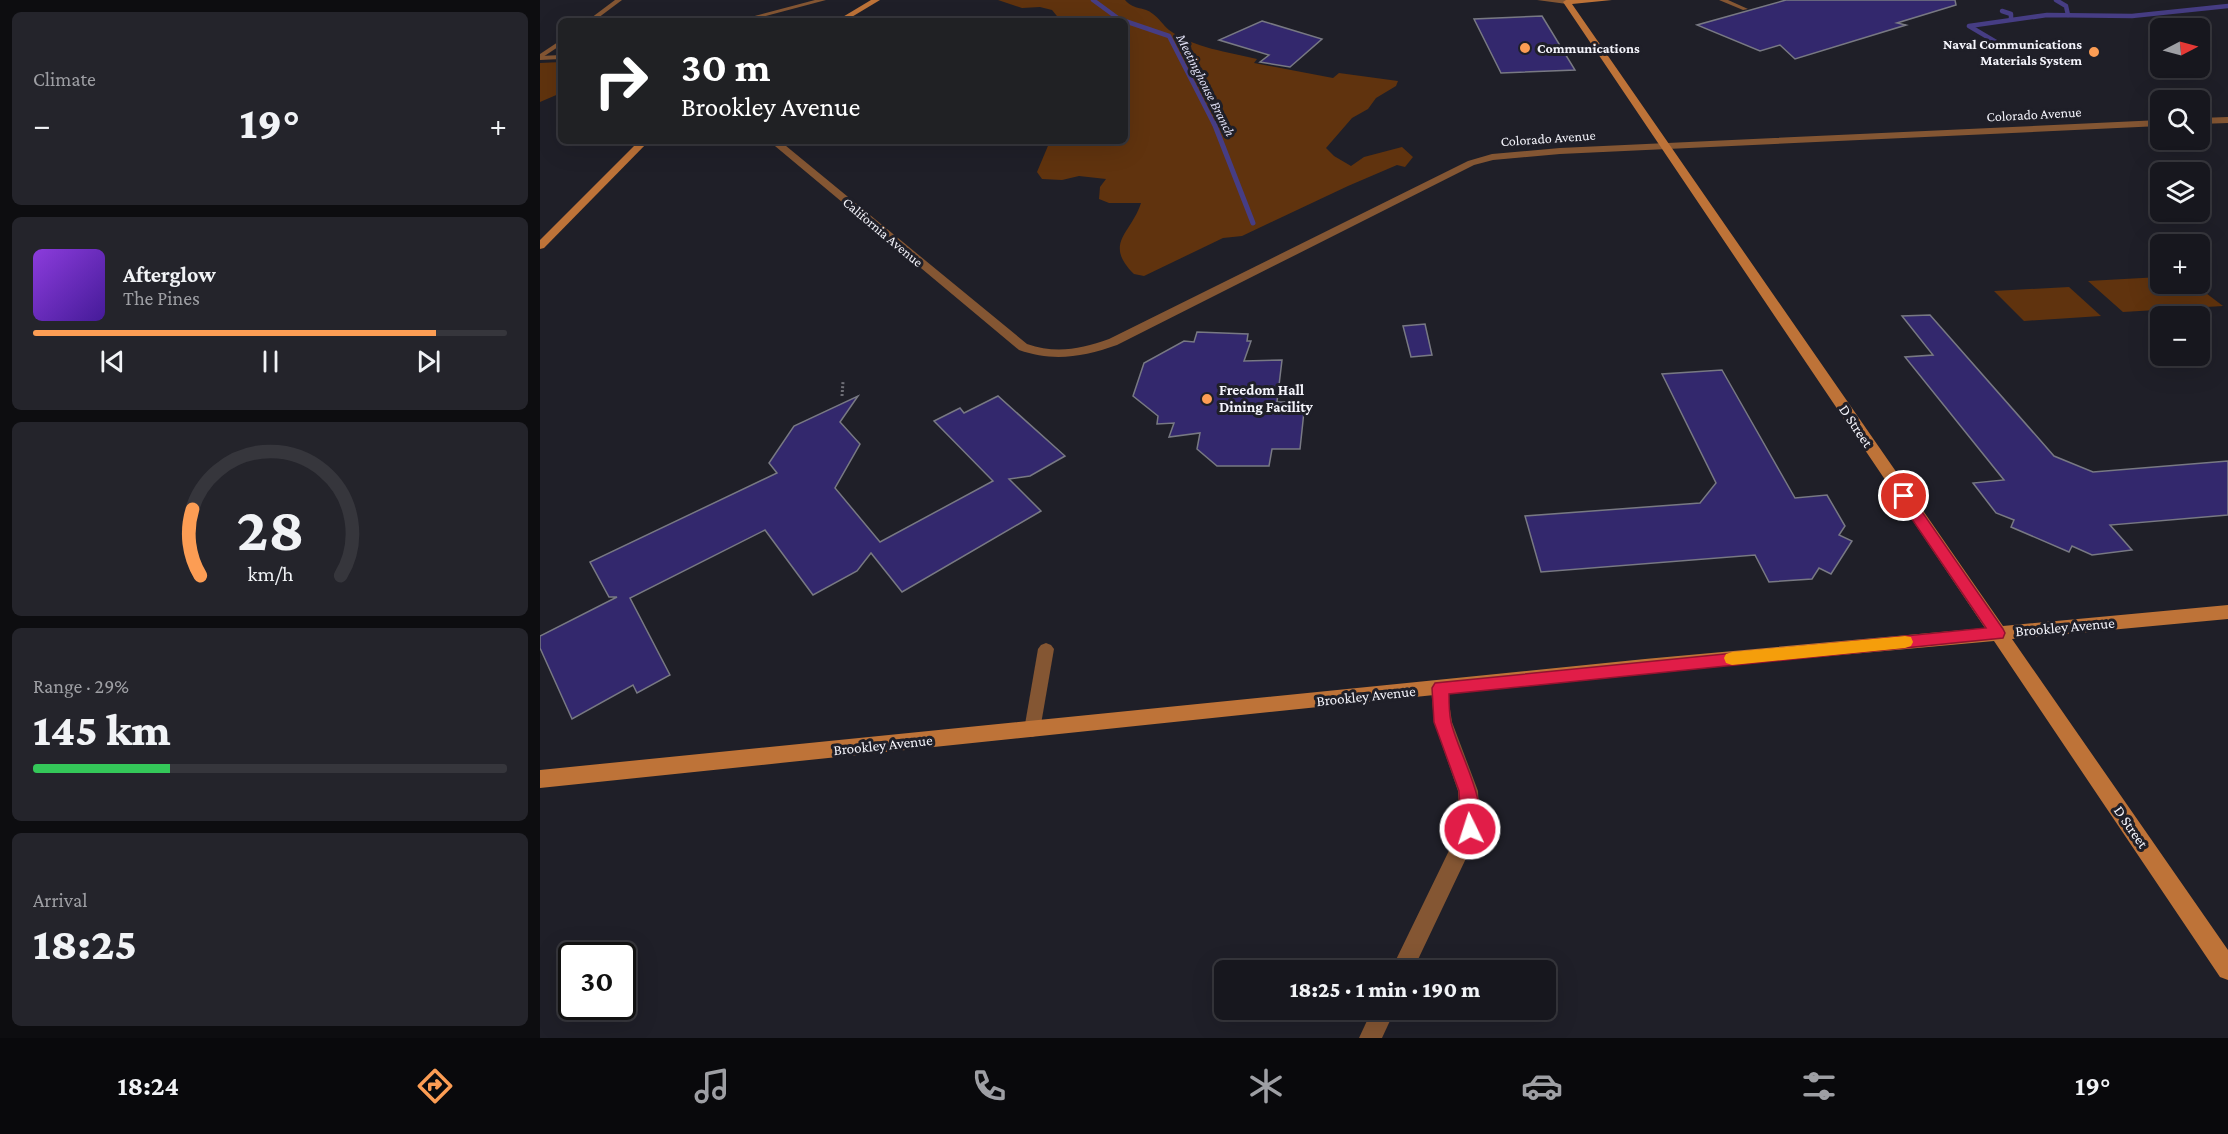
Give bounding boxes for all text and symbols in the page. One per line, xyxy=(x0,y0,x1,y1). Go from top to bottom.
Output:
north arrow xyxy=(2150,18,2210,78)
map controls xyxy=(2150,18,2210,366)
water label: Meetinghouse Branch xyxy=(1173,30,1239,139)
place label: Naval Communications Materials System xyxy=(1943,36,2082,68)
place label: Communications xyxy=(1537,40,1640,56)
marker: Communications xyxy=(1518,41,1532,55)
icon: right xyxy=(582,42,660,120)
text: 30 m xyxy=(681,43,771,90)
marker: Naval Communications Materials System xyxy=(2087,45,2101,59)
text: Climate xyxy=(33,68,96,90)
button: search xyxy=(2150,90,2210,150)
text: Brookley Avenue xyxy=(681,92,860,122)
text: 19° xyxy=(240,98,300,148)
street label: Colorado Avenue xyxy=(1986,104,2082,124)
text: − xyxy=(33,106,50,143)
text: + xyxy=(490,106,507,143)
street label: Colorado Avenue xyxy=(1500,127,1596,149)
button: layers xyxy=(2150,162,2210,222)
street label: California Avenue xyxy=(840,194,926,270)
button: + xyxy=(2150,234,2210,294)
text: Afterglow xyxy=(123,262,216,287)
text: The Pines xyxy=(123,287,200,309)
button: − xyxy=(2150,306,2210,366)
icon: previous xyxy=(96,345,129,378)
icon: pause xyxy=(254,345,287,378)
icon: next xyxy=(412,345,445,378)
place label: Freedom Hall Dining Facility xyxy=(1219,382,1313,415)
marker: Freedom Hall Dining Facility xyxy=(1200,392,1214,406)
street label: D Street xyxy=(1836,402,1877,451)
pin xyxy=(1878,470,1929,521)
icon: arrive xyxy=(1887,479,1920,512)
text: 28 xyxy=(236,494,304,563)
text: km/h xyxy=(247,562,294,586)
street label: Brookley Avenue xyxy=(2015,615,2116,640)
text: Range · 29% xyxy=(33,675,129,697)
street label: Brookley Avenue xyxy=(1316,683,1417,710)
text: 145 km xyxy=(33,705,171,755)
street label: Brookley Avenue xyxy=(833,732,934,759)
position arrow xyxy=(1438,797,1502,861)
street label: D Street xyxy=(2111,803,2152,852)
text: Arrival xyxy=(33,889,87,911)
text: 18:25 xyxy=(33,919,137,969)
speed limit sign: 30 xyxy=(558,942,636,1020)
text: 18:25 · 1 min · 190 m xyxy=(1290,977,1480,1002)
icon: directions xyxy=(414,1065,456,1107)
icon: music xyxy=(691,1065,733,1107)
icon: phone xyxy=(968,1065,1010,1107)
icon: climate xyxy=(1245,1065,1287,1107)
icon: car xyxy=(1521,1065,1563,1107)
icon: filters xyxy=(1798,1065,1840,1107)
text: 18:24 xyxy=(117,1071,179,1101)
text: 19° xyxy=(2075,1071,2110,1101)

